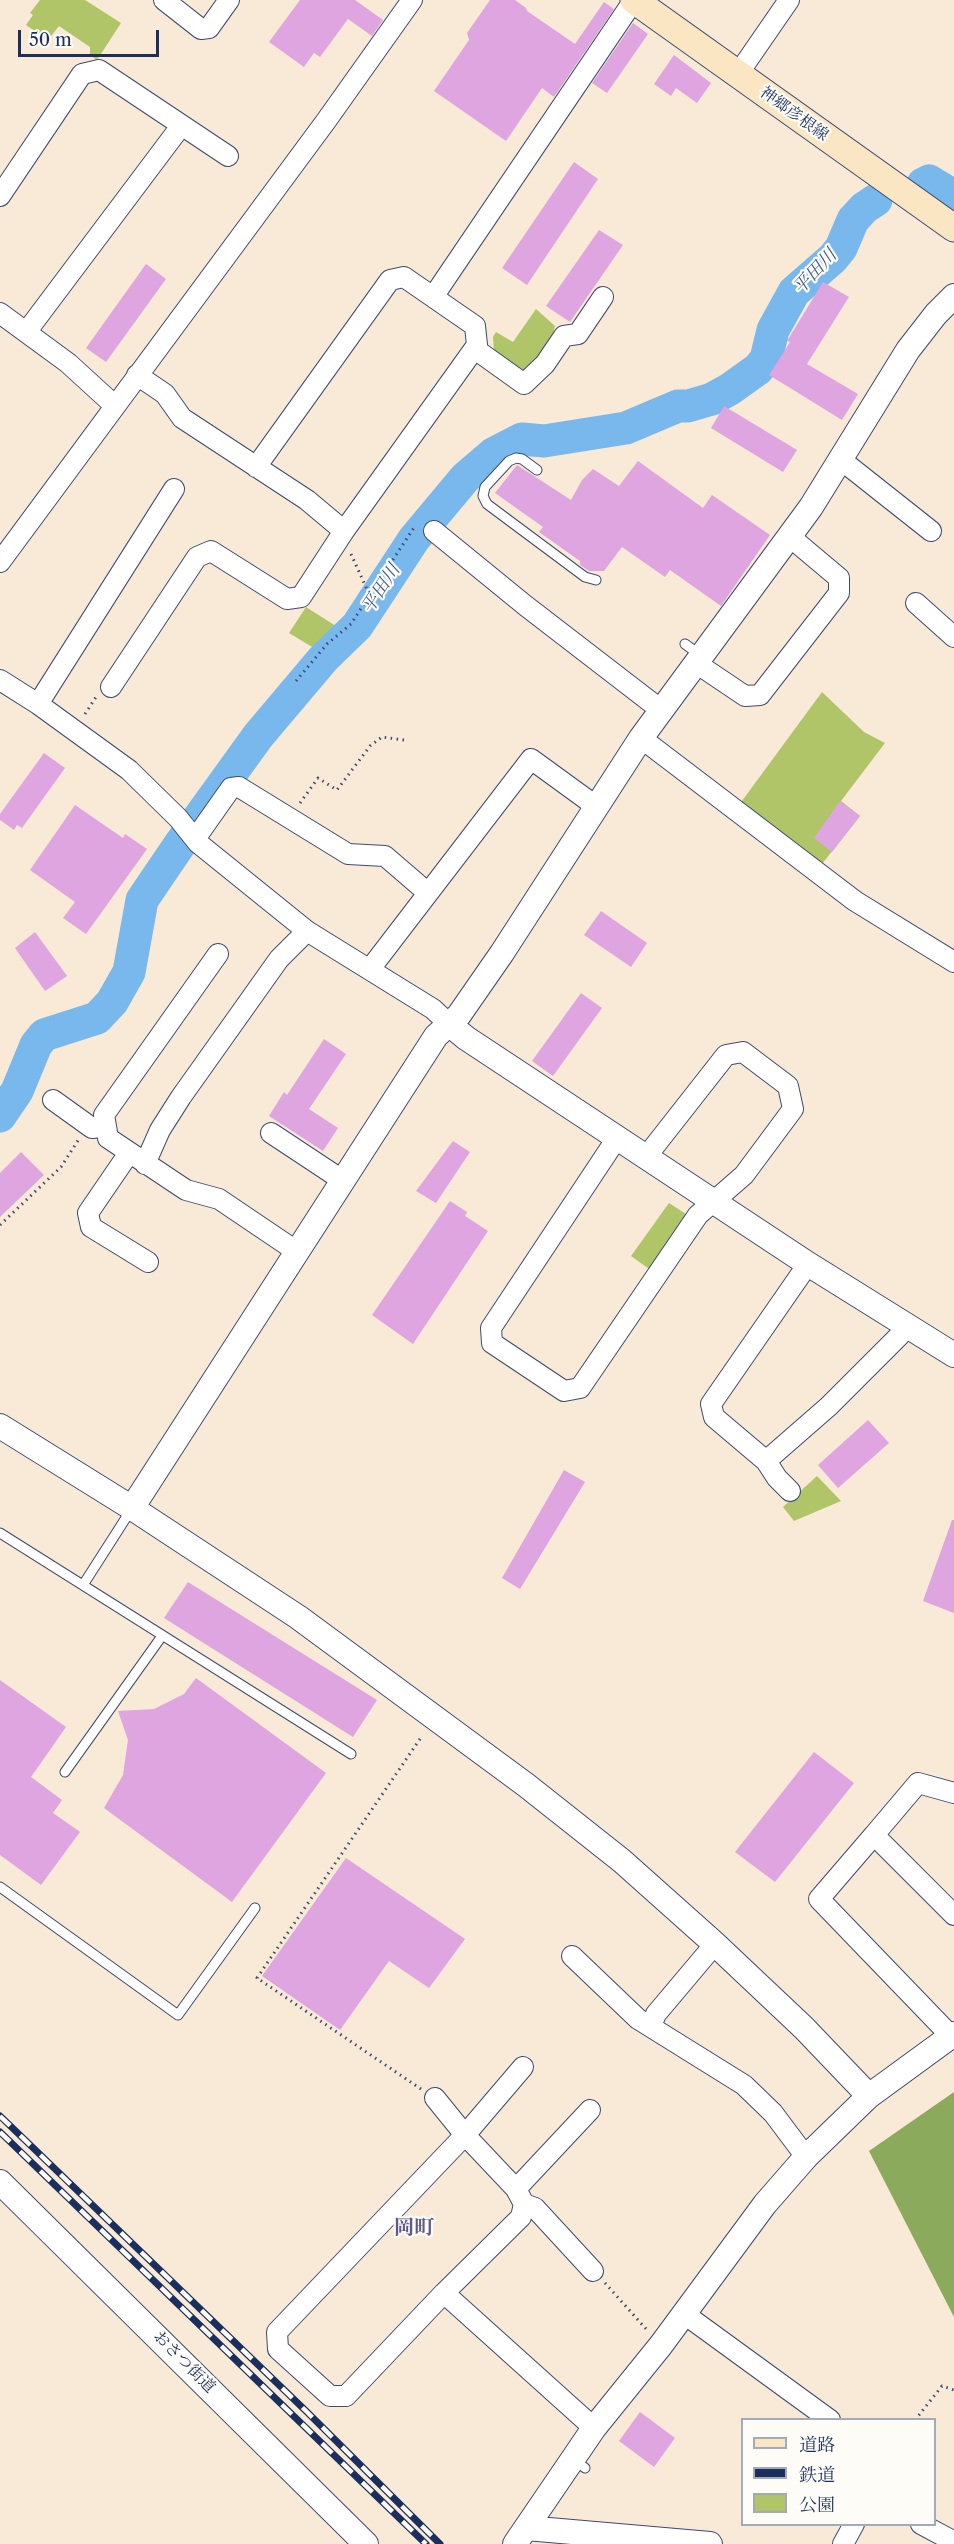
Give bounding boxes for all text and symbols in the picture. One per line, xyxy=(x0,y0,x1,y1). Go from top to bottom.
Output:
scale bar xyxy=(21,18,162,56)
text: 50 m xyxy=(29,29,72,51)
street label: 神郷彦根線 xyxy=(756,83,832,145)
water label: 平田川 xyxy=(789,245,841,299)
water label: 平田川 xyxy=(357,560,405,618)
district label: 岡町 xyxy=(394,2216,434,2240)
street label: おさつ街道 xyxy=(149,2327,219,2397)
legend xyxy=(741,2418,936,2526)
text: 道路 xyxy=(799,2434,835,2456)
text: 鉄道 xyxy=(799,2464,835,2486)
text: 公園 xyxy=(799,2494,835,2516)

